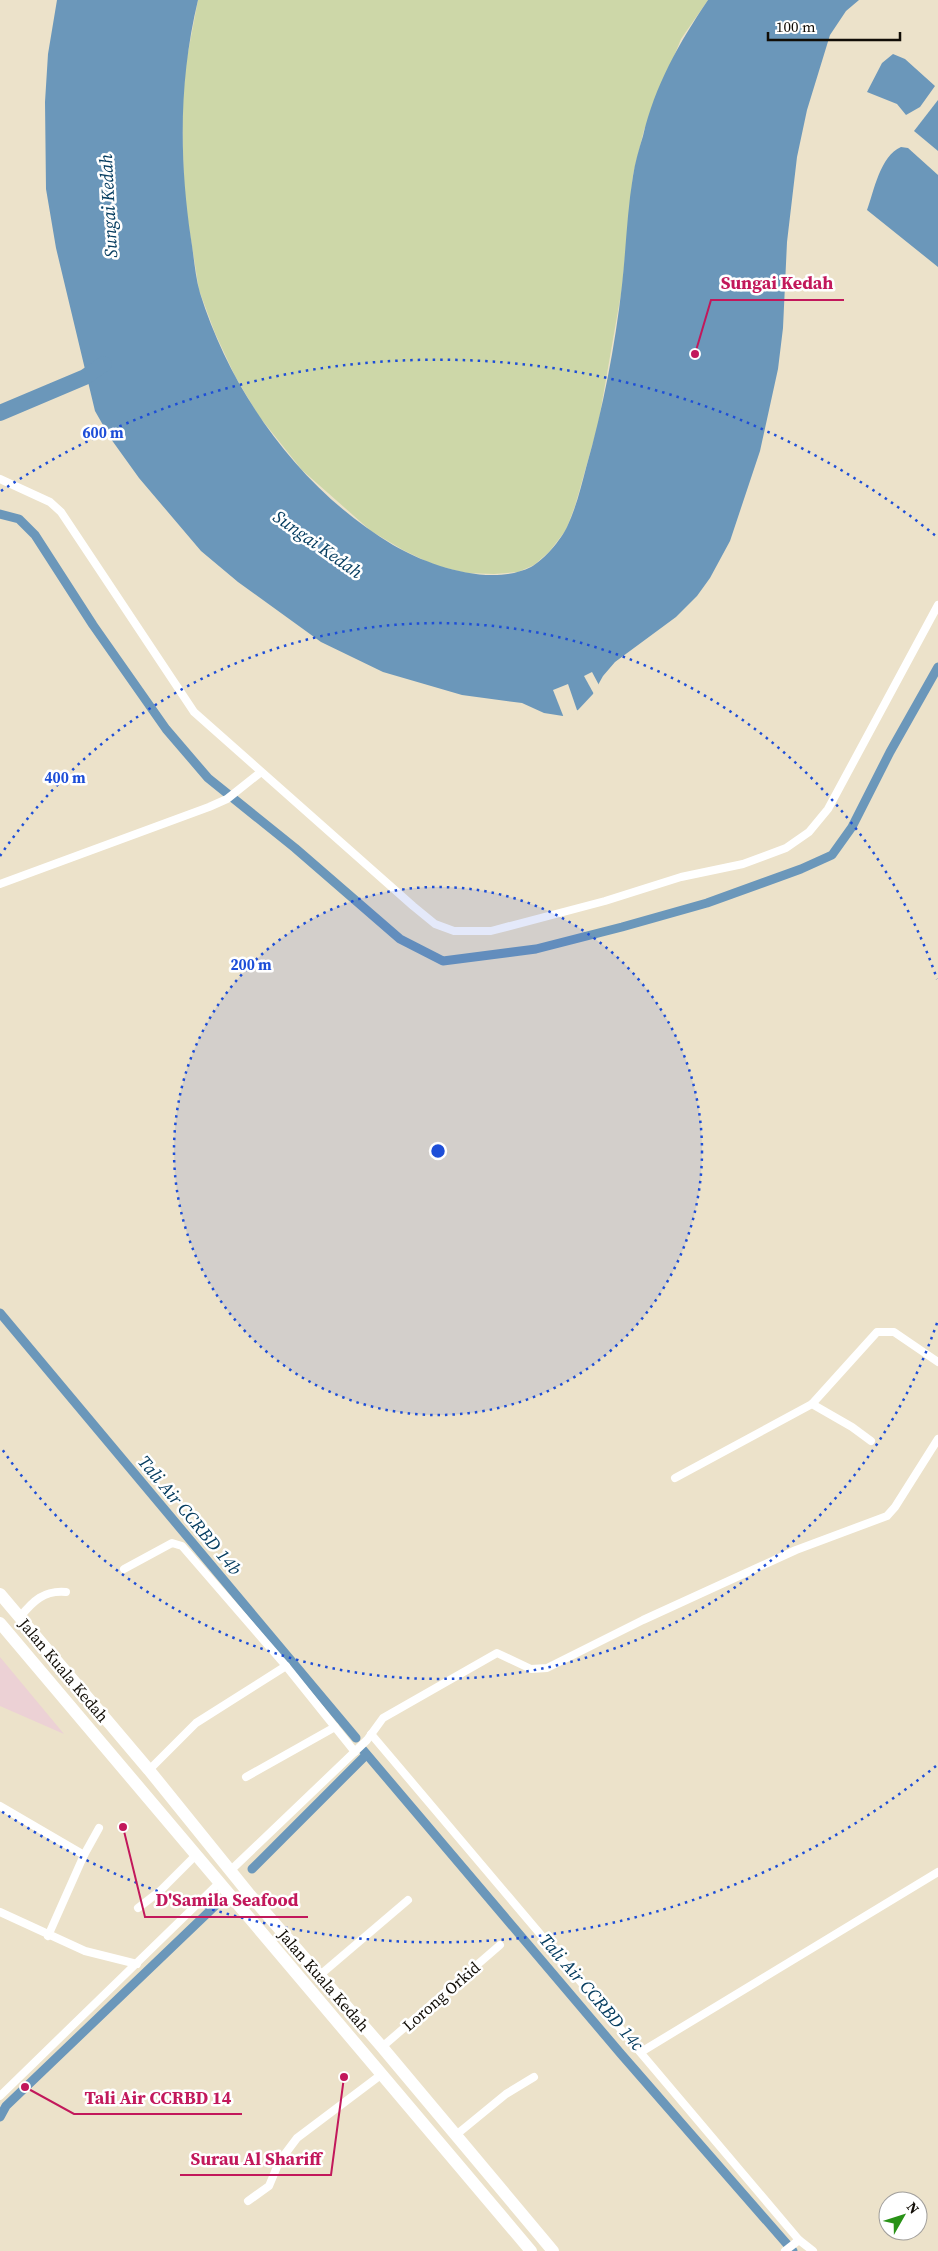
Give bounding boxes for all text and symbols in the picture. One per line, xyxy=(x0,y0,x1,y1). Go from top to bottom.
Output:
scale bar xyxy=(768,10,900,42)
text: 100 m xyxy=(776,16,816,37)
water label: Sungai Kedah xyxy=(93,153,123,259)
callout: Sungai Kedah xyxy=(711,267,844,300)
text: Sungai Kedah xyxy=(721,270,833,295)
text: 600 m xyxy=(82,422,124,443)
water label: Sungai Kedah xyxy=(268,504,368,584)
text: 400 m xyxy=(44,767,86,788)
text: 200 m xyxy=(230,954,272,975)
centre of rings xyxy=(429,1142,447,1160)
water label: Tali Air CCRBD 14b xyxy=(132,1450,248,1580)
street label: Jalan Kuala Kedah xyxy=(13,1613,114,1727)
callout: D'Samila Seafood xyxy=(145,1884,308,1917)
text: D'Samila Seafood xyxy=(156,1887,299,1912)
street label: Jalan Kuala Kedah xyxy=(273,1923,375,2036)
water label: Tali Air CCRBD 14c xyxy=(534,1928,650,2057)
street label: Lorong Orkid xyxy=(398,1956,484,2036)
callout: Tali Air CCRBD 14 xyxy=(74,2081,242,2114)
text: Tali Air CCRBD 14 xyxy=(84,2085,232,2110)
callout: Surau Al Shariff xyxy=(180,2142,331,2175)
text: Surau Al Shariff xyxy=(191,2146,323,2171)
north arrow xyxy=(878,2191,928,2241)
text: N xyxy=(902,2198,924,2218)

